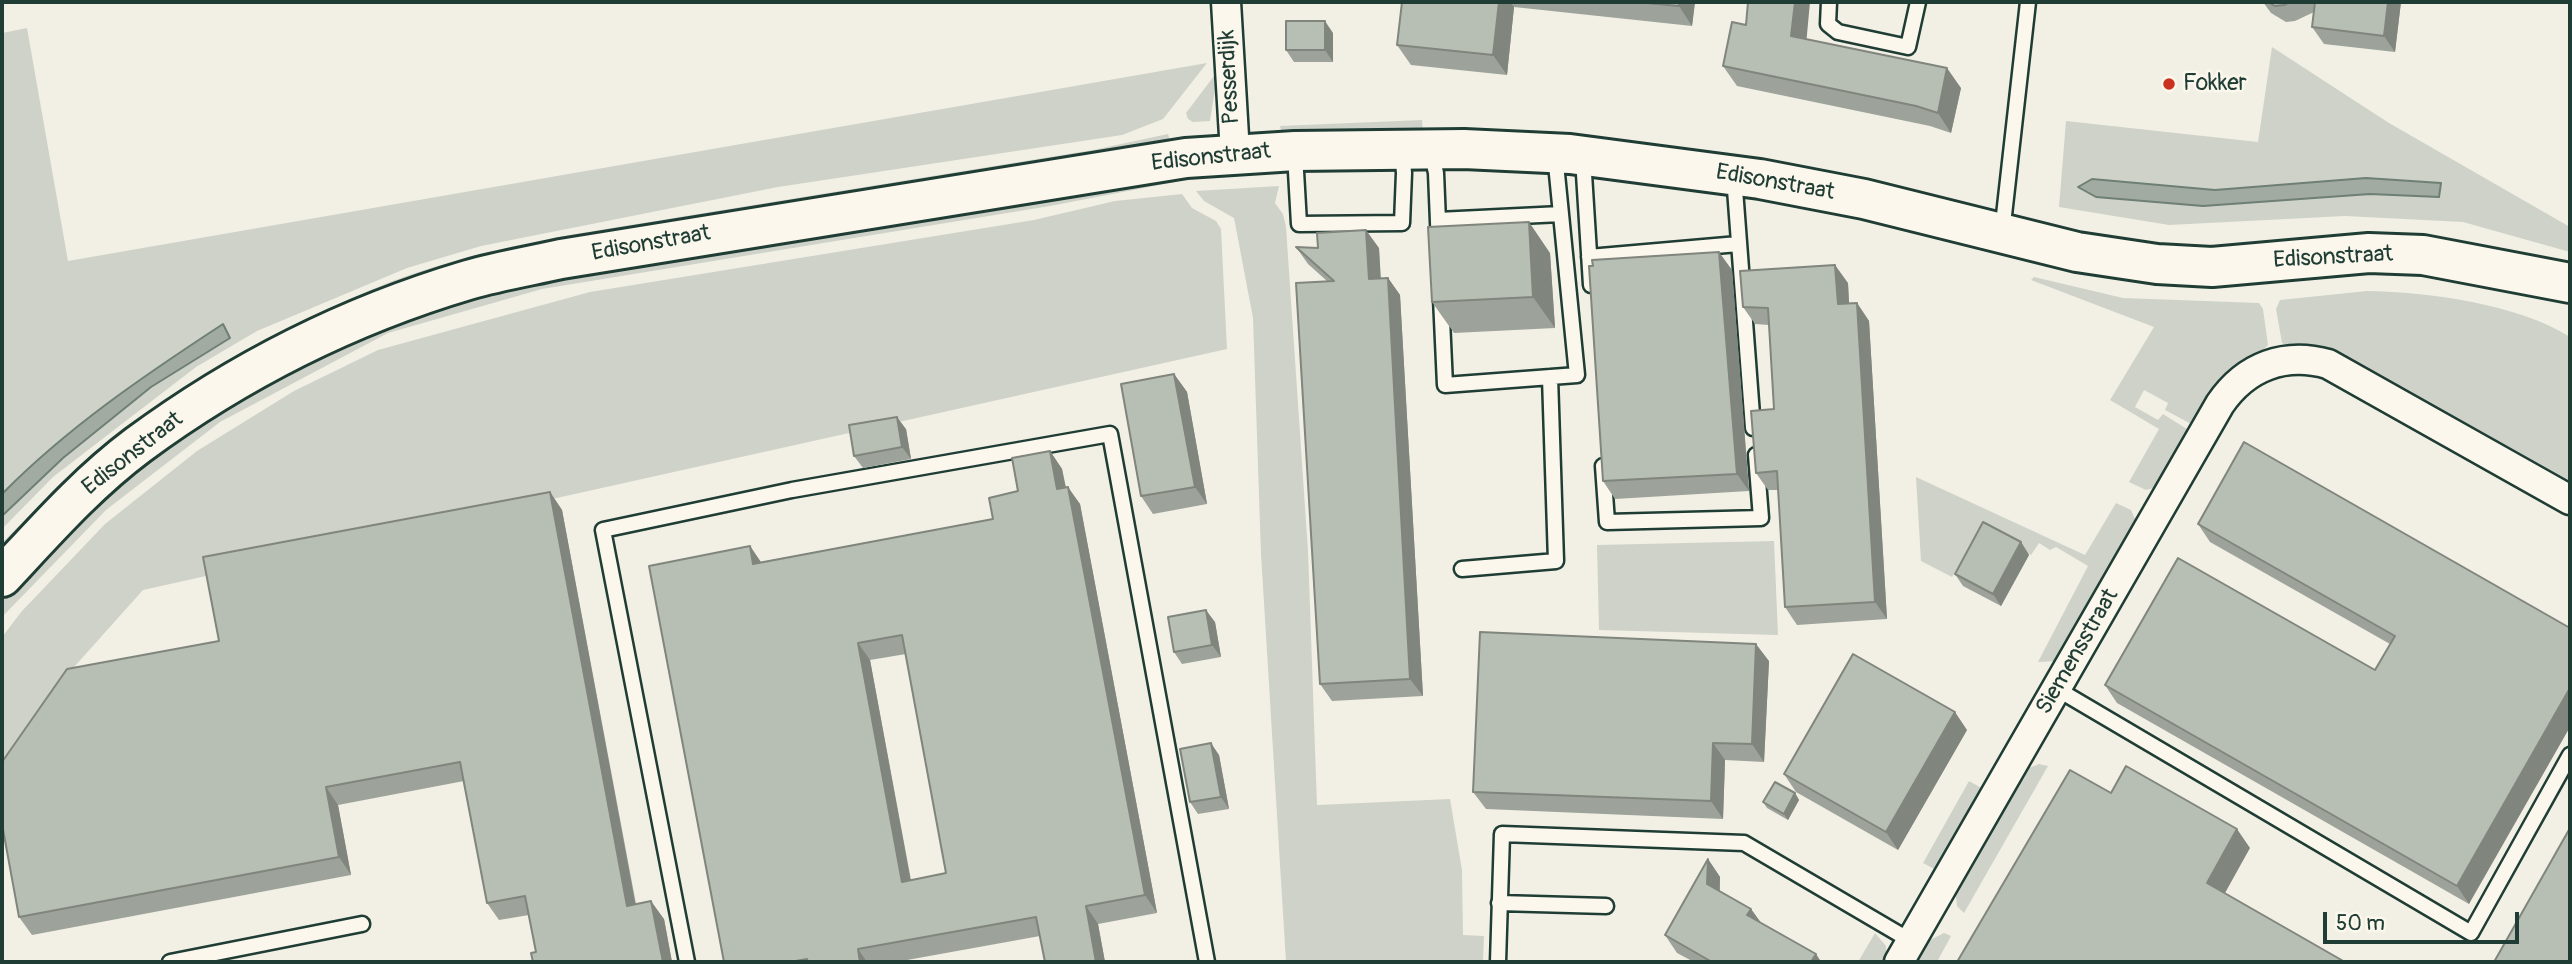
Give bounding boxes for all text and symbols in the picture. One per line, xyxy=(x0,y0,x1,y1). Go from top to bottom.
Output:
street label: Pesserdijk xyxy=(1214,29,1246,125)
place label: Fokker xyxy=(2183,70,2247,98)
marker: Fokker xyxy=(2161,76,2177,92)
street label: Edisonstraat xyxy=(1150,138,1272,178)
street label: Edisonstraat xyxy=(1714,159,1836,207)
street label: Edisonstraat xyxy=(590,220,712,268)
street label: Edisonstraat xyxy=(2272,241,2394,275)
street label: Edisonstraat xyxy=(77,406,189,502)
street label: Siemensstraat xyxy=(2031,584,2125,720)
scale bar xyxy=(2327,898,2523,942)
text: 50 m xyxy=(2336,910,2385,937)

